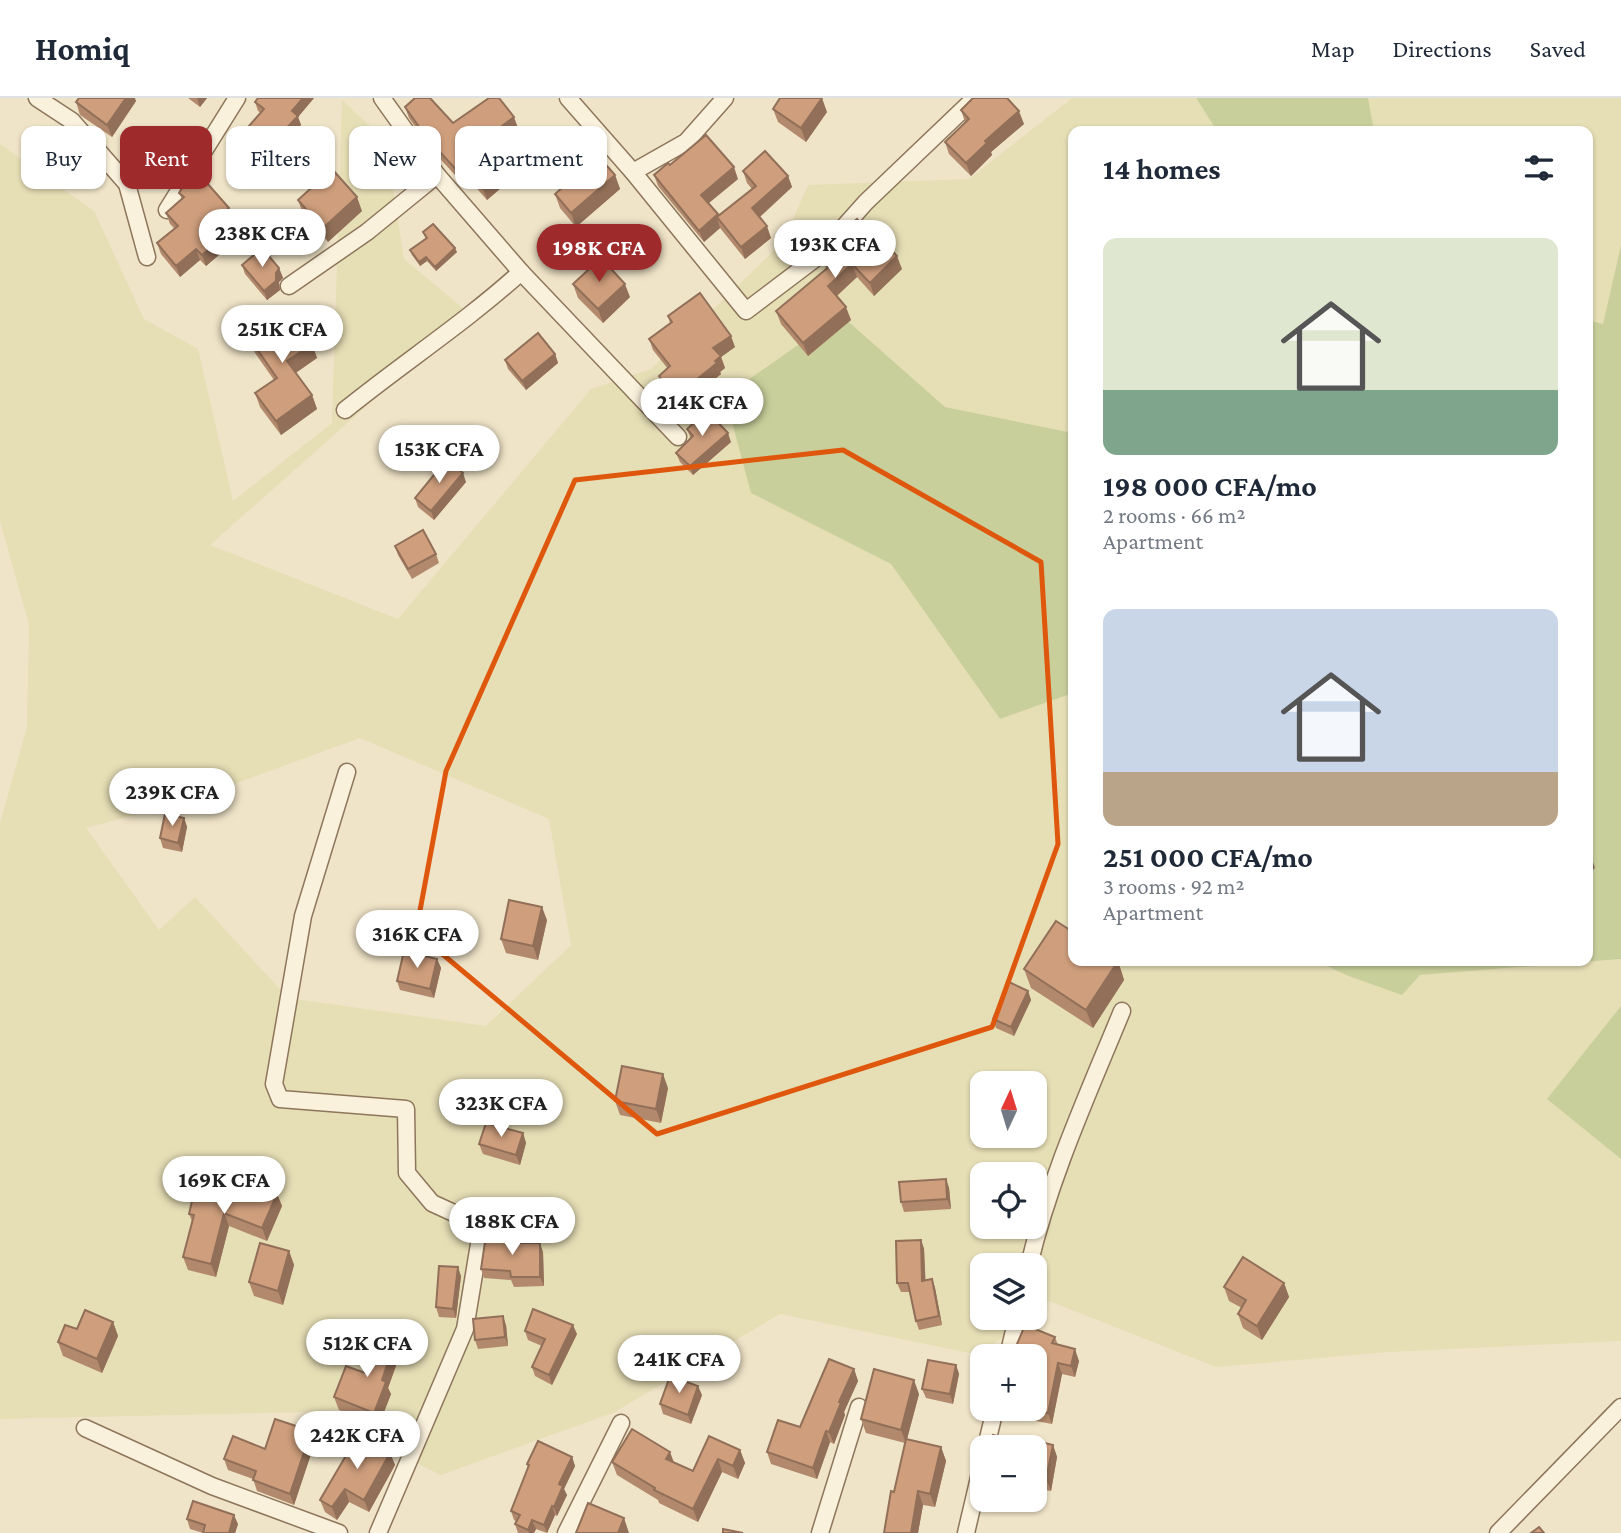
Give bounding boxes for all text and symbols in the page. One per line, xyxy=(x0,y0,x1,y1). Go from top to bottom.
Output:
text: Homiq xyxy=(35,30,130,67)
text: Map xyxy=(1311,35,1355,62)
text: Directions xyxy=(1393,35,1492,62)
text: Saved xyxy=(1530,35,1586,62)
chip: Buy xyxy=(21,126,106,189)
chip: Rent xyxy=(120,126,212,189)
chip: Filters xyxy=(226,126,335,189)
chip: New xyxy=(349,126,441,189)
chip: Apartment xyxy=(455,126,607,189)
icon: filters xyxy=(1520,149,1558,187)
text: 14 homes xyxy=(1103,152,1221,185)
pin: 238K CFA xyxy=(190,209,334,269)
text: 238K CFA xyxy=(215,219,309,245)
pin: 193K CFA xyxy=(763,220,907,280)
pin: 198K CFA xyxy=(527,225,671,284)
text: 193K CFA xyxy=(790,230,880,256)
text: 198K CFA xyxy=(553,234,645,260)
icon: home xyxy=(1268,283,1394,409)
pin: 251K CFA xyxy=(210,306,354,365)
text: 251K CFA xyxy=(237,315,327,341)
pin: 214K CFA xyxy=(630,378,774,438)
text: 214K CFA xyxy=(657,388,747,414)
pin: 153K CFA xyxy=(367,426,511,485)
text: 153K CFA xyxy=(395,435,483,461)
text: 198 000 CFA/mo xyxy=(1103,469,1317,502)
text: 2 rooms · 66 m² xyxy=(1103,502,1246,528)
text: Apartment xyxy=(1103,528,1203,554)
icon: home xyxy=(1268,654,1394,780)
pin: 239K CFA xyxy=(100,768,244,828)
text: 239K CFA xyxy=(125,778,219,804)
text: 251 000 CFA/mo xyxy=(1103,840,1313,873)
text: 3 rooms · 92 m² xyxy=(1103,873,1244,899)
text: Apartment xyxy=(1103,899,1203,925)
pin: 316K CFA xyxy=(345,910,489,970)
text: 316K CFA xyxy=(372,920,462,946)
north arrow xyxy=(970,1071,1046,1148)
map controls xyxy=(970,1071,1047,1512)
pin: 323K CFA xyxy=(429,1080,573,1139)
text: 323K CFA xyxy=(455,1089,547,1115)
pin: 169K CFA xyxy=(152,1156,296,1216)
button: locate xyxy=(970,1162,1047,1239)
text: 169K CFA xyxy=(178,1166,270,1192)
pin: 188K CFA xyxy=(440,1198,584,1257)
text: 188K CFA xyxy=(465,1207,559,1233)
button: layers xyxy=(970,1253,1047,1330)
pin: 512K CFA xyxy=(295,1320,439,1379)
text: 512K CFA xyxy=(322,1329,412,1355)
pin: 241K CFA xyxy=(607,1336,751,1395)
button: + xyxy=(970,1344,1047,1421)
text: 241K CFA xyxy=(634,1345,724,1371)
pin: 242K CFA xyxy=(285,1412,429,1471)
text: 242K CFA xyxy=(310,1421,404,1447)
button: − xyxy=(970,1435,1047,1512)

